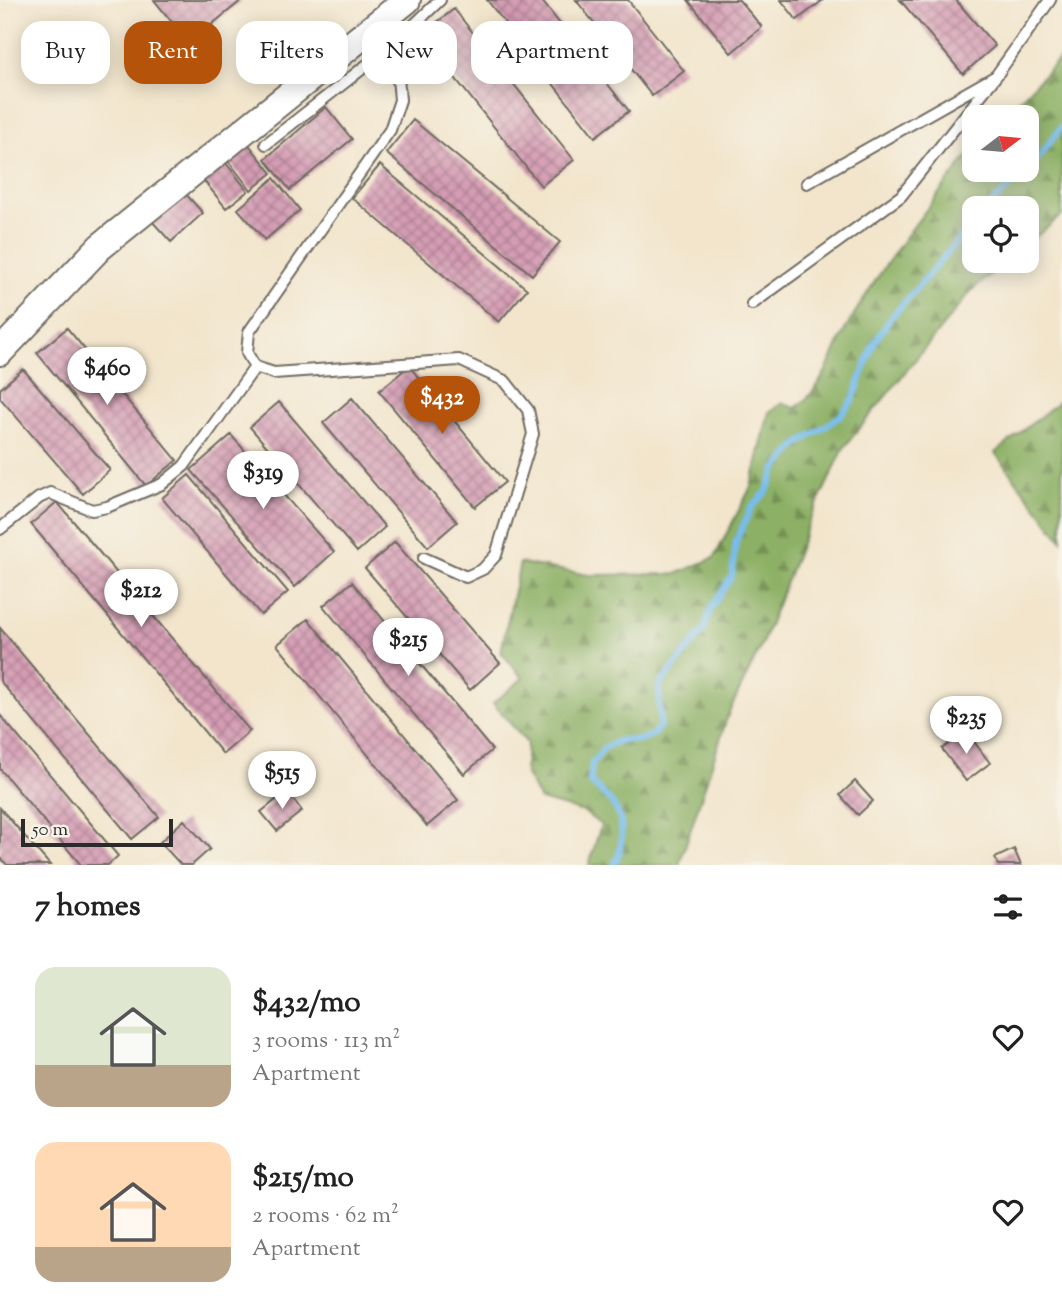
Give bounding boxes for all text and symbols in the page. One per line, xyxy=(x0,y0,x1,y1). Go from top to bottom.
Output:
chip: Buy xyxy=(21,21,110,84)
chip: Rent xyxy=(124,21,222,84)
chip: Filters xyxy=(236,21,348,84)
chip: New xyxy=(362,21,457,84)
chip: Apartment xyxy=(471,21,633,84)
north arrow xyxy=(962,105,1040,182)
map controls xyxy=(962,105,1039,273)
button: locate xyxy=(962,196,1039,273)
pin: $460 xyxy=(66,348,148,407)
text: $460 xyxy=(83,353,131,386)
pin: $432 xyxy=(401,376,483,436)
text: $432 xyxy=(420,382,464,415)
pin: $319 xyxy=(222,452,304,511)
text: $319 xyxy=(243,457,283,490)
pin: $212 xyxy=(100,570,182,629)
text: $212 xyxy=(120,575,162,608)
pin: $215 xyxy=(367,618,449,678)
text: $215 xyxy=(389,624,427,657)
pin: $235 xyxy=(925,696,1007,756)
text: $235 xyxy=(946,702,986,735)
pin: $515 xyxy=(241,752,323,811)
text: $515 xyxy=(264,757,300,790)
scale bar xyxy=(21,816,173,848)
text: 50 m xyxy=(32,817,68,844)
text: 7 homes xyxy=(35,886,140,929)
icon: filters xyxy=(989,888,1027,926)
text: $432/mo xyxy=(252,982,361,1025)
icon: home xyxy=(91,995,175,1079)
icon: heart xyxy=(989,1018,1027,1056)
text: 3 rooms · 113 m² xyxy=(252,1025,400,1058)
text: Apartment xyxy=(252,1058,361,1091)
text: $215/mo xyxy=(252,1157,354,1200)
icon: home xyxy=(91,1170,175,1254)
icon: heart xyxy=(989,1193,1027,1231)
text: 2 rooms · 62 m² xyxy=(252,1200,399,1233)
text: Apartment xyxy=(252,1233,361,1266)

